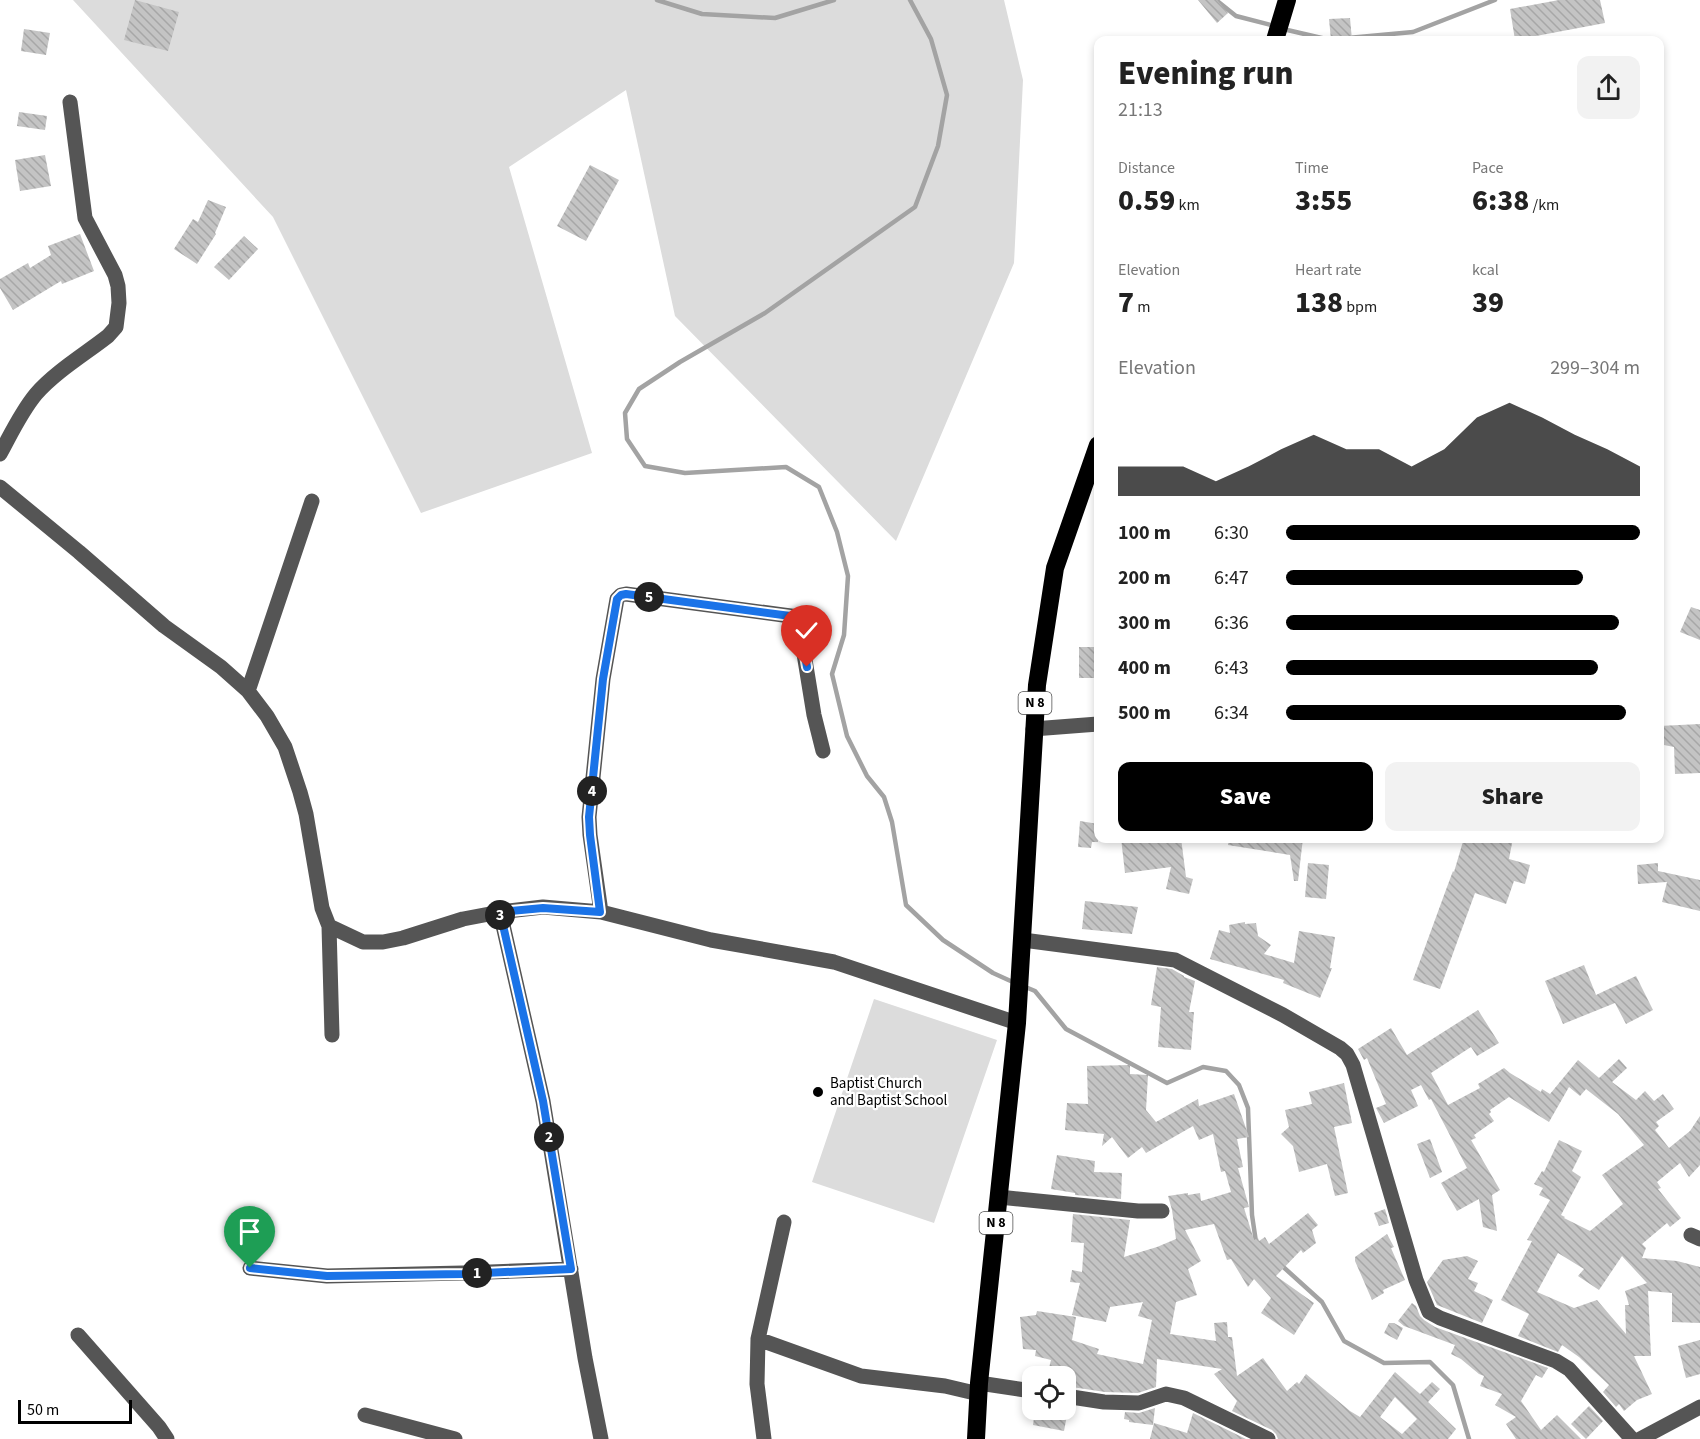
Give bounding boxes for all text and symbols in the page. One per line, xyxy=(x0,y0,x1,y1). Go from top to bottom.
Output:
text: Evening run xyxy=(1118,50,1294,97)
button: share xyxy=(1577,56,1640,119)
text: 21:13 xyxy=(1118,96,1163,124)
text: Distance xyxy=(1118,157,1175,179)
text: Time xyxy=(1295,157,1329,179)
text: Pace xyxy=(1472,157,1503,179)
text: 0.59 xyxy=(1118,179,1175,222)
text: 3:55 xyxy=(1295,179,1352,222)
text: 6:38 xyxy=(1472,179,1529,222)
text: km xyxy=(1175,194,1200,216)
text: /km xyxy=(1529,194,1559,216)
text: Elevation xyxy=(1118,259,1180,281)
text: Heart rate xyxy=(1295,259,1362,281)
text: kcal xyxy=(1472,259,1499,281)
text: 7 xyxy=(1118,281,1134,324)
text: 138 xyxy=(1295,281,1343,324)
text: 39 xyxy=(1472,281,1504,324)
text: m xyxy=(1134,296,1151,318)
text: bpm xyxy=(1343,296,1377,318)
text: Elevation xyxy=(1118,354,1196,382)
text: 299–304 m xyxy=(1550,354,1640,382)
text: 100 m xyxy=(1118,519,1171,547)
text: 6:30 xyxy=(1214,519,1249,547)
text: 200 m xyxy=(1118,564,1171,592)
text: 6:47 xyxy=(1214,564,1249,592)
pin: 5 xyxy=(634,582,664,612)
text: 5 xyxy=(645,586,653,608)
pin xyxy=(781,605,832,667)
text: 300 m xyxy=(1118,609,1171,637)
text: 6:36 xyxy=(1214,609,1249,637)
icon: check xyxy=(790,614,823,647)
text: 400 m xyxy=(1118,654,1171,682)
text: 6:43 xyxy=(1214,654,1249,682)
road number: N 8 xyxy=(1018,692,1052,714)
text: 500 m xyxy=(1118,699,1171,727)
text: 6:34 xyxy=(1214,699,1249,727)
button: Save xyxy=(1118,762,1373,831)
button: Share xyxy=(1385,762,1640,831)
pin: 4 xyxy=(577,776,607,806)
text: 4 xyxy=(588,780,596,802)
pin: 3 xyxy=(485,900,515,930)
text: 3 xyxy=(496,904,504,926)
place label: Baptist Church and Baptist School xyxy=(830,1073,948,1111)
marker: Baptist Church and Baptist School xyxy=(811,1085,825,1099)
pin: 2 xyxy=(534,1122,564,1152)
text: 2 xyxy=(545,1126,553,1148)
pin xyxy=(224,1206,275,1268)
road number: N 8 xyxy=(980,1212,1012,1234)
icon: arrive xyxy=(233,1215,266,1248)
pin: 1 xyxy=(462,1258,492,1288)
text: 1 xyxy=(473,1262,481,1284)
map controls xyxy=(1022,1366,1076,1420)
button: locate xyxy=(1022,1366,1076,1420)
scale bar xyxy=(18,1397,132,1424)
text: 50 m xyxy=(27,1399,59,1421)

